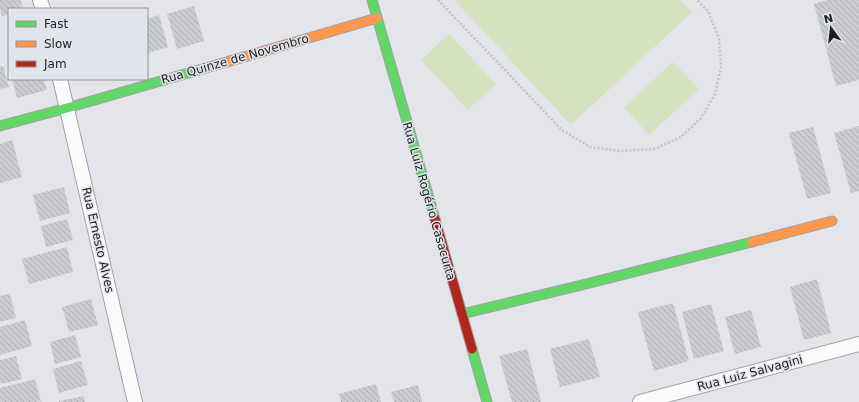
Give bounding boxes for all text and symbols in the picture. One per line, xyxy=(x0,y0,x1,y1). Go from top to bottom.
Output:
legend xyxy=(8,8,148,80)
north arrow xyxy=(811,8,851,48)
text: N xyxy=(822,11,835,26)
text: Fast xyxy=(44,17,68,31)
street label: Rua Quinze de Novembro xyxy=(160,31,310,87)
text: Slow xyxy=(44,37,72,51)
text: Jam xyxy=(43,57,67,71)
street label: Rua Luiz Rogério Casacurta xyxy=(400,120,458,282)
street label: Rua Ernesto Alves xyxy=(79,186,117,294)
street label: Rua Luiz Salvagini xyxy=(696,352,804,394)

